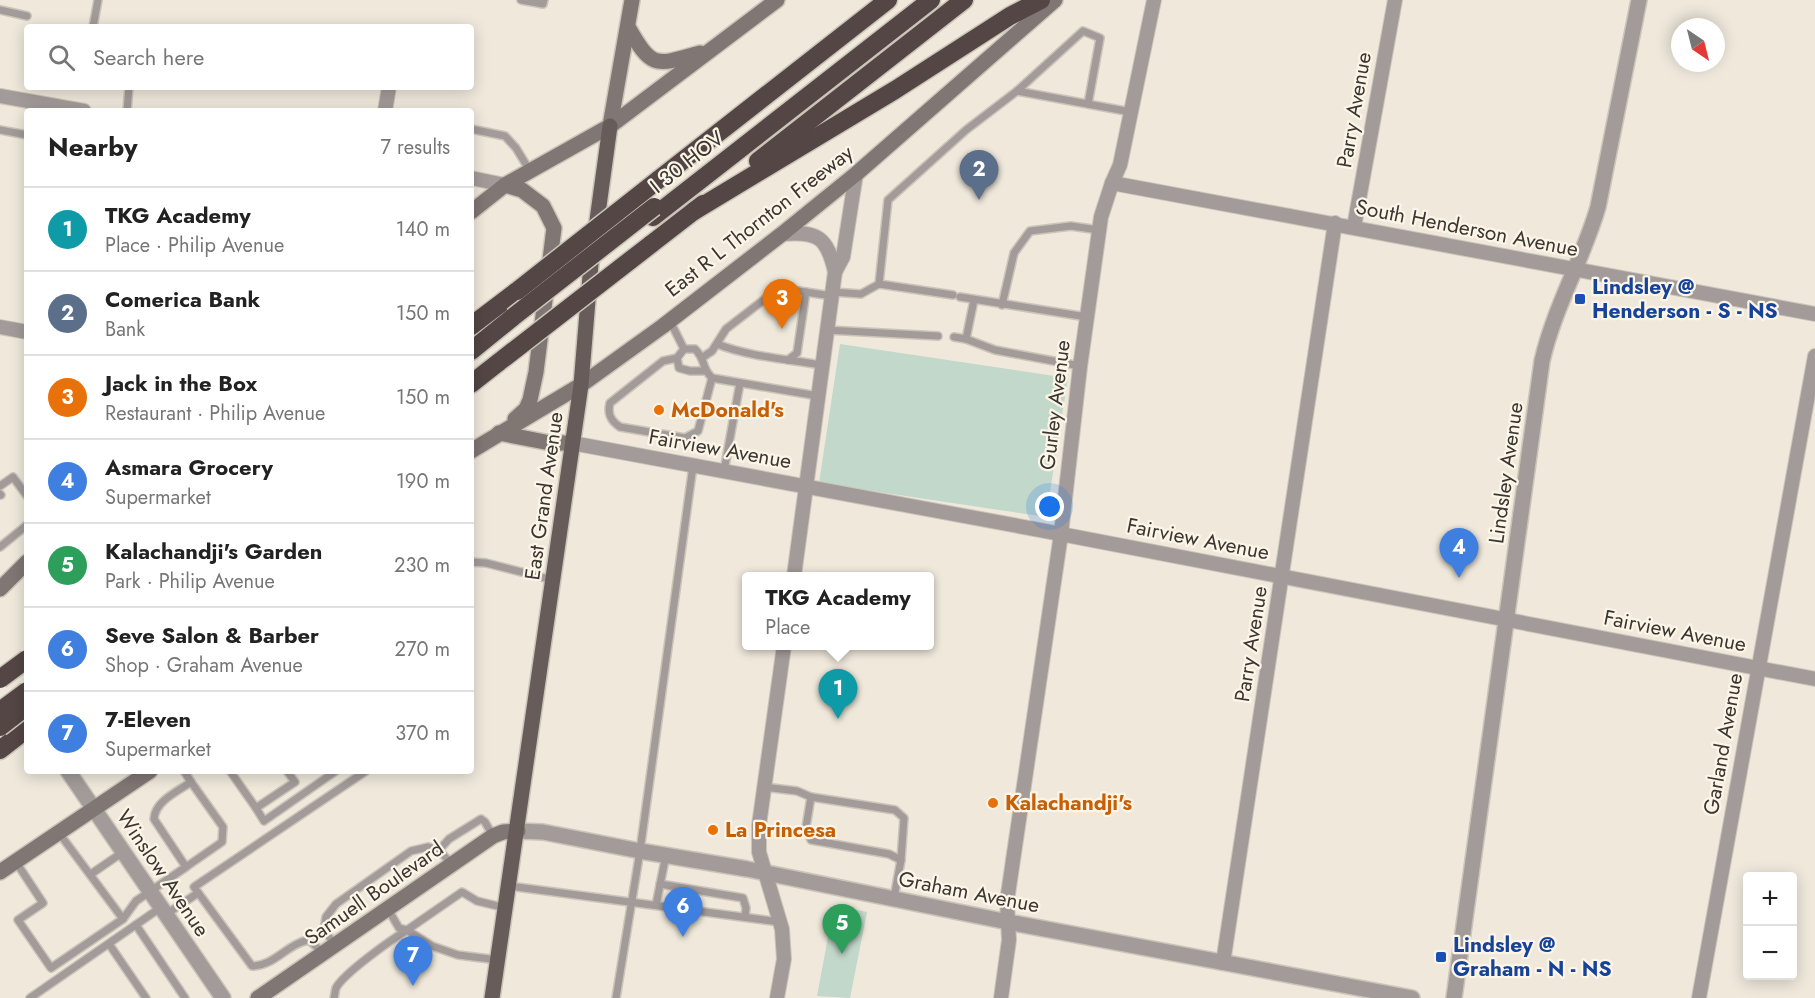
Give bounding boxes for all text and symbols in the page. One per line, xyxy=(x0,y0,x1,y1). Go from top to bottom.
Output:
north arrow xyxy=(1671,18,1725,72)
search box xyxy=(24,24,474,90)
icon: search xyxy=(45,41,78,74)
text: Search here xyxy=(93,41,204,73)
street label: Parry Avenue xyxy=(1329,50,1379,170)
street label: I 30 HOV xyxy=(644,123,730,200)
text: Nearby xyxy=(48,128,137,166)
text: 7 results xyxy=(381,133,450,162)
street label: East R L Thornton Freeway xyxy=(659,137,860,304)
pin: 2 xyxy=(960,150,998,200)
street label: South Henderson Avenue xyxy=(1353,192,1581,264)
text: TKG Academy xyxy=(105,199,251,231)
text: 1 xyxy=(62,215,73,244)
text: 140 m xyxy=(396,215,450,244)
text: Place · Philip Avenue xyxy=(105,231,284,260)
place label: Lindsley @ Henderson - S - NS xyxy=(1592,272,1778,326)
pin: 3 xyxy=(762,280,802,329)
text: Comerica Bank xyxy=(105,283,260,315)
marker: Lindsley @ Henderson - S - NS xyxy=(1573,292,1587,306)
text: 2 xyxy=(61,299,74,328)
text: 150 m xyxy=(396,299,450,328)
text: Bank xyxy=(105,315,145,344)
street label: Gurley Avenue xyxy=(1032,338,1078,472)
text: Jack in the Box xyxy=(105,367,257,399)
text: 3 xyxy=(61,383,74,412)
text: 150 m xyxy=(396,383,450,412)
place label: McDonald's xyxy=(671,395,784,425)
text: Restaurant · Philip Avenue xyxy=(105,399,325,428)
street label: Lindsley Avenue xyxy=(1481,400,1531,546)
marker: McDonald's xyxy=(652,403,666,417)
street label: East Grand Avenue xyxy=(517,410,571,582)
street label: Fairview Avenue xyxy=(646,422,794,476)
text: Asmara Grocery xyxy=(105,451,273,483)
text: 4 xyxy=(61,467,74,496)
text: 190 m xyxy=(396,467,450,496)
text: Supermarket xyxy=(105,483,211,512)
your location xyxy=(1035,492,1064,521)
street label: Fairview Avenue xyxy=(1124,510,1272,568)
pin: 4 xyxy=(1440,528,1478,578)
text: Kalachandji's Garden xyxy=(105,535,322,567)
text: 5 xyxy=(61,551,74,580)
text: 230 m xyxy=(394,551,450,580)
text: Park · Philip Avenue xyxy=(105,567,275,596)
popup xyxy=(742,572,934,650)
text: TKG Academy xyxy=(765,581,911,613)
street label: Parry Avenue xyxy=(1227,584,1275,704)
street label: Fairview Avenue xyxy=(1601,602,1749,660)
text: Place xyxy=(765,613,810,642)
text: Seve Salon & Barber xyxy=(105,619,319,651)
text: 6 xyxy=(61,635,74,664)
text: 270 m xyxy=(395,635,450,664)
text: Shop · Graham Avenue xyxy=(105,651,303,680)
pin: 1 xyxy=(818,670,858,719)
street label: Garland Avenue xyxy=(1696,671,1750,817)
text: 7-Eleven xyxy=(105,703,191,735)
text: 7 xyxy=(61,719,74,748)
text: 370 m xyxy=(395,719,450,748)
text: Supermarket xyxy=(105,735,211,764)
place label: Kalachandji's xyxy=(1005,788,1133,818)
marker: Kalachandji's xyxy=(986,796,1000,810)
street label: Winslow Avenue xyxy=(109,803,217,943)
place label: La Princesa xyxy=(725,815,836,845)
marker: La Princesa xyxy=(706,823,720,837)
street label: Samuell Boulevard xyxy=(298,834,450,952)
street label: Graham Avenue xyxy=(896,864,1042,920)
map controls xyxy=(1743,872,1797,980)
button: + xyxy=(1743,872,1797,926)
pin: 6 xyxy=(664,888,702,937)
pin: 5 xyxy=(822,904,862,954)
button: − xyxy=(1743,926,1797,980)
place label: Lindsley @ Graham - N - NS xyxy=(1453,930,1612,984)
pin: 7 xyxy=(394,936,432,986)
marker: Lindsley @ Graham - N - NS xyxy=(1434,950,1448,964)

